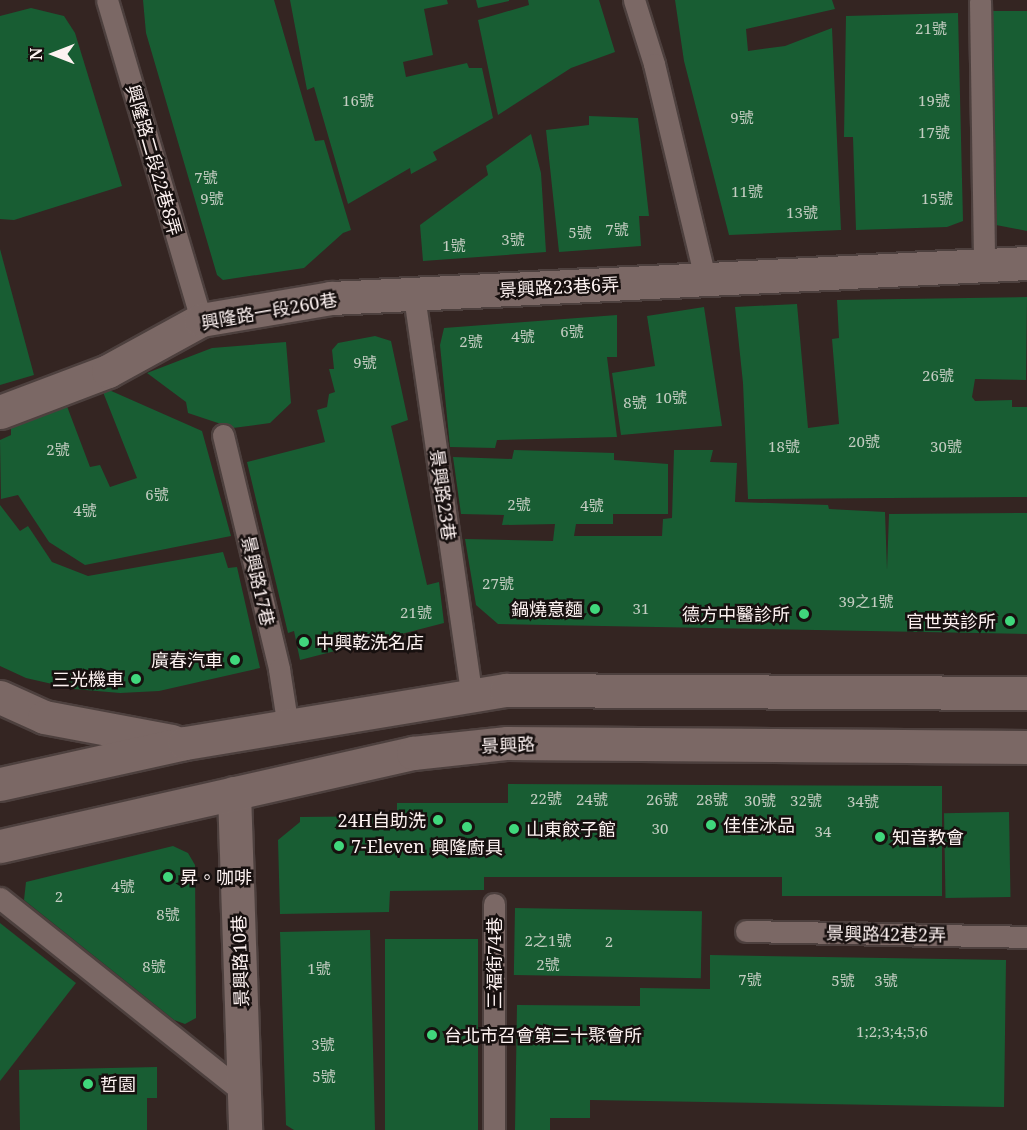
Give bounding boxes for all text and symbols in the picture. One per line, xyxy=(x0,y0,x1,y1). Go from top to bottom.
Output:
house number: 21號 xyxy=(915,20,947,38)
north arrow xyxy=(24,24,84,84)
text: N xyxy=(25,48,47,60)
street label: 興隆路二段22巷8弄 xyxy=(122,82,186,238)
house number: 16號 xyxy=(342,92,374,110)
house number: 19號 xyxy=(918,92,950,110)
house number: 9號 xyxy=(730,109,754,127)
house number: 17號 xyxy=(918,124,950,142)
house number: 7號 xyxy=(194,169,218,187)
house number: 11號 xyxy=(731,183,763,201)
house number: 9號 xyxy=(200,190,224,208)
house number: 15號 xyxy=(921,190,953,208)
house number: 13號 xyxy=(786,204,818,222)
house number: 7號 xyxy=(605,221,629,239)
house number: 5號 xyxy=(568,224,592,242)
house number: 3號 xyxy=(501,231,525,249)
house number: 1號 xyxy=(442,237,466,255)
street label: 景興路23巷6弄 xyxy=(498,273,620,301)
street label: 興隆路一段260巷 xyxy=(199,288,339,334)
house number: 6號 xyxy=(560,323,584,341)
house number: 4號 xyxy=(511,328,535,346)
house number: 2號 xyxy=(459,333,483,351)
house number: 9號 xyxy=(353,354,377,372)
house number: 26號 xyxy=(922,367,954,385)
house number: 10號 xyxy=(655,389,687,407)
house number: 8號 xyxy=(623,394,647,412)
house number: 20號 xyxy=(848,433,880,451)
house number: 18號 xyxy=(768,438,800,456)
house number: 30號 xyxy=(930,438,962,456)
house number: 2號 xyxy=(46,441,70,459)
street label: 景興路23巷 xyxy=(426,448,460,542)
house number: 6號 xyxy=(145,486,169,504)
house number: 2號 xyxy=(507,496,531,514)
house number: 4號 xyxy=(580,497,604,515)
house number: 4號 xyxy=(73,502,97,520)
street label: 景興路17巷 xyxy=(237,534,279,628)
house number: 27號 xyxy=(482,575,514,593)
house number: 39之1號 xyxy=(838,593,894,611)
place label: 鍋燒意麵 xyxy=(511,598,583,620)
house number: 31 xyxy=(633,600,649,618)
marker: 鍋燒意麵 xyxy=(588,602,602,616)
place label: 德方中醫診所 xyxy=(682,603,790,625)
house number: 21號 xyxy=(400,604,432,622)
marker: 德方中醫診所 xyxy=(795,605,813,623)
place label: 官世英診所 xyxy=(906,610,996,632)
marker: 官世英診所 xyxy=(1001,612,1019,630)
place label: 中興乾洗名店 xyxy=(316,631,424,653)
marker: 中興乾洗名店 xyxy=(297,635,311,649)
place label: 廣春汽車 xyxy=(151,649,223,671)
marker: 廣春汽車 xyxy=(228,653,242,667)
place label: 三光機車 xyxy=(52,668,124,690)
marker: 三光機車 xyxy=(129,672,143,686)
street label: 景興路 xyxy=(480,733,536,757)
house number: 22號 xyxy=(530,790,562,808)
house number: 24號 xyxy=(576,791,608,809)
house number: 26號 xyxy=(646,791,678,809)
house number: 28號 xyxy=(696,791,728,809)
house number: 30號 xyxy=(744,792,776,810)
house number: 32號 xyxy=(790,792,822,810)
house number: 34號 xyxy=(847,793,879,811)
place label: 24H自助洗 xyxy=(338,809,426,831)
marker: 24H自助洗 xyxy=(431,813,445,827)
place label: 佳佳冰品 xyxy=(723,814,795,836)
place label: 山東餃子館 xyxy=(526,818,616,840)
marker: 佳佳冰品 xyxy=(704,818,718,832)
marker: 興隆廚具 xyxy=(460,820,474,834)
house number: 30 xyxy=(652,820,668,838)
marker: 山東餃子館 xyxy=(507,822,521,836)
house number: 34 xyxy=(815,823,831,841)
place label: 知音教會 xyxy=(892,826,964,848)
marker: 知音教會 xyxy=(873,830,887,844)
place label: 7-Eleven xyxy=(351,835,425,857)
place label: 興隆廚具 xyxy=(431,836,503,858)
marker: 7-Eleven xyxy=(332,839,346,853)
place label: 昇。咖啡 xyxy=(180,866,252,888)
marker: 昇。咖啡 xyxy=(161,870,175,884)
house number: 4號 xyxy=(111,878,135,896)
house number: 2 xyxy=(55,888,63,906)
house number: 8號 xyxy=(156,906,180,924)
street label: 景興路10巷 xyxy=(228,915,252,1007)
street label: 三福街74巷 xyxy=(483,917,505,1009)
street label: 景興路42巷2弄 xyxy=(826,922,946,946)
house number: 2之1號 xyxy=(525,932,571,950)
house number: 2 xyxy=(605,933,613,951)
house number: 2號 xyxy=(536,956,560,974)
house number: 8號 xyxy=(142,958,166,976)
house number: 1號 xyxy=(307,960,331,978)
house number: 7號 xyxy=(738,971,762,989)
house number: 5號 xyxy=(831,972,855,990)
house number: 3號 xyxy=(874,972,898,990)
house number: 1;2;3;4;5;6 xyxy=(856,1023,928,1041)
place label: 台北市召會第三十聚會所 xyxy=(444,1024,642,1046)
marker: 台北市召會第三十聚會所 xyxy=(425,1028,439,1042)
house number: 3號 xyxy=(311,1036,335,1054)
house number: 5號 xyxy=(312,1068,336,1086)
place label: 哲園 xyxy=(100,1073,136,1095)
marker: 哲園 xyxy=(81,1077,95,1091)

